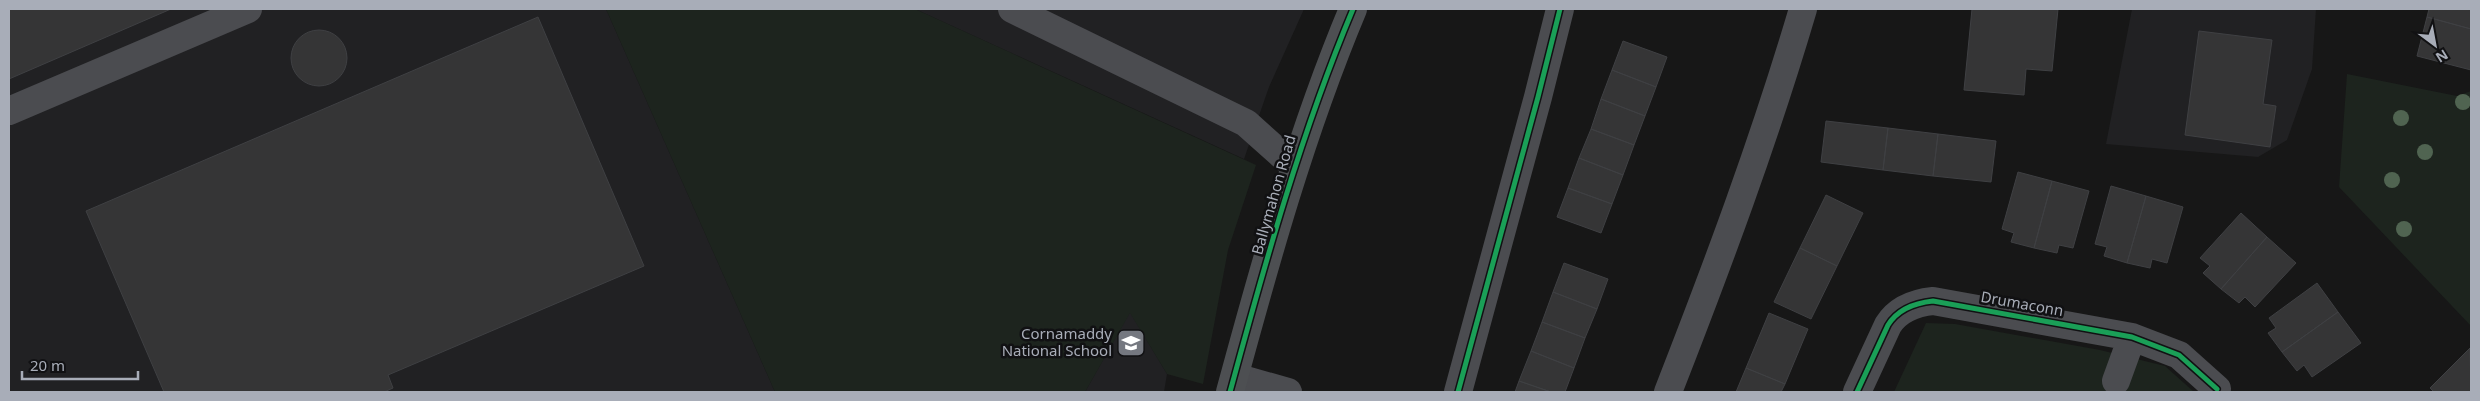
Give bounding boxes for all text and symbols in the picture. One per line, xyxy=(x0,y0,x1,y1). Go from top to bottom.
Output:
north arrow xyxy=(2410,20,2460,70)
text: N xyxy=(2432,45,2452,68)
street label: Ballymahon Road xyxy=(1246,133,1300,257)
street label: Drumaconn xyxy=(1979,286,2065,320)
place label: Cornamaddy National School xyxy=(1002,323,1112,360)
school or university icon: Cornamaddy National School xyxy=(1116,328,1146,358)
scale bar xyxy=(22,348,139,380)
text: 20 m xyxy=(30,355,65,375)

